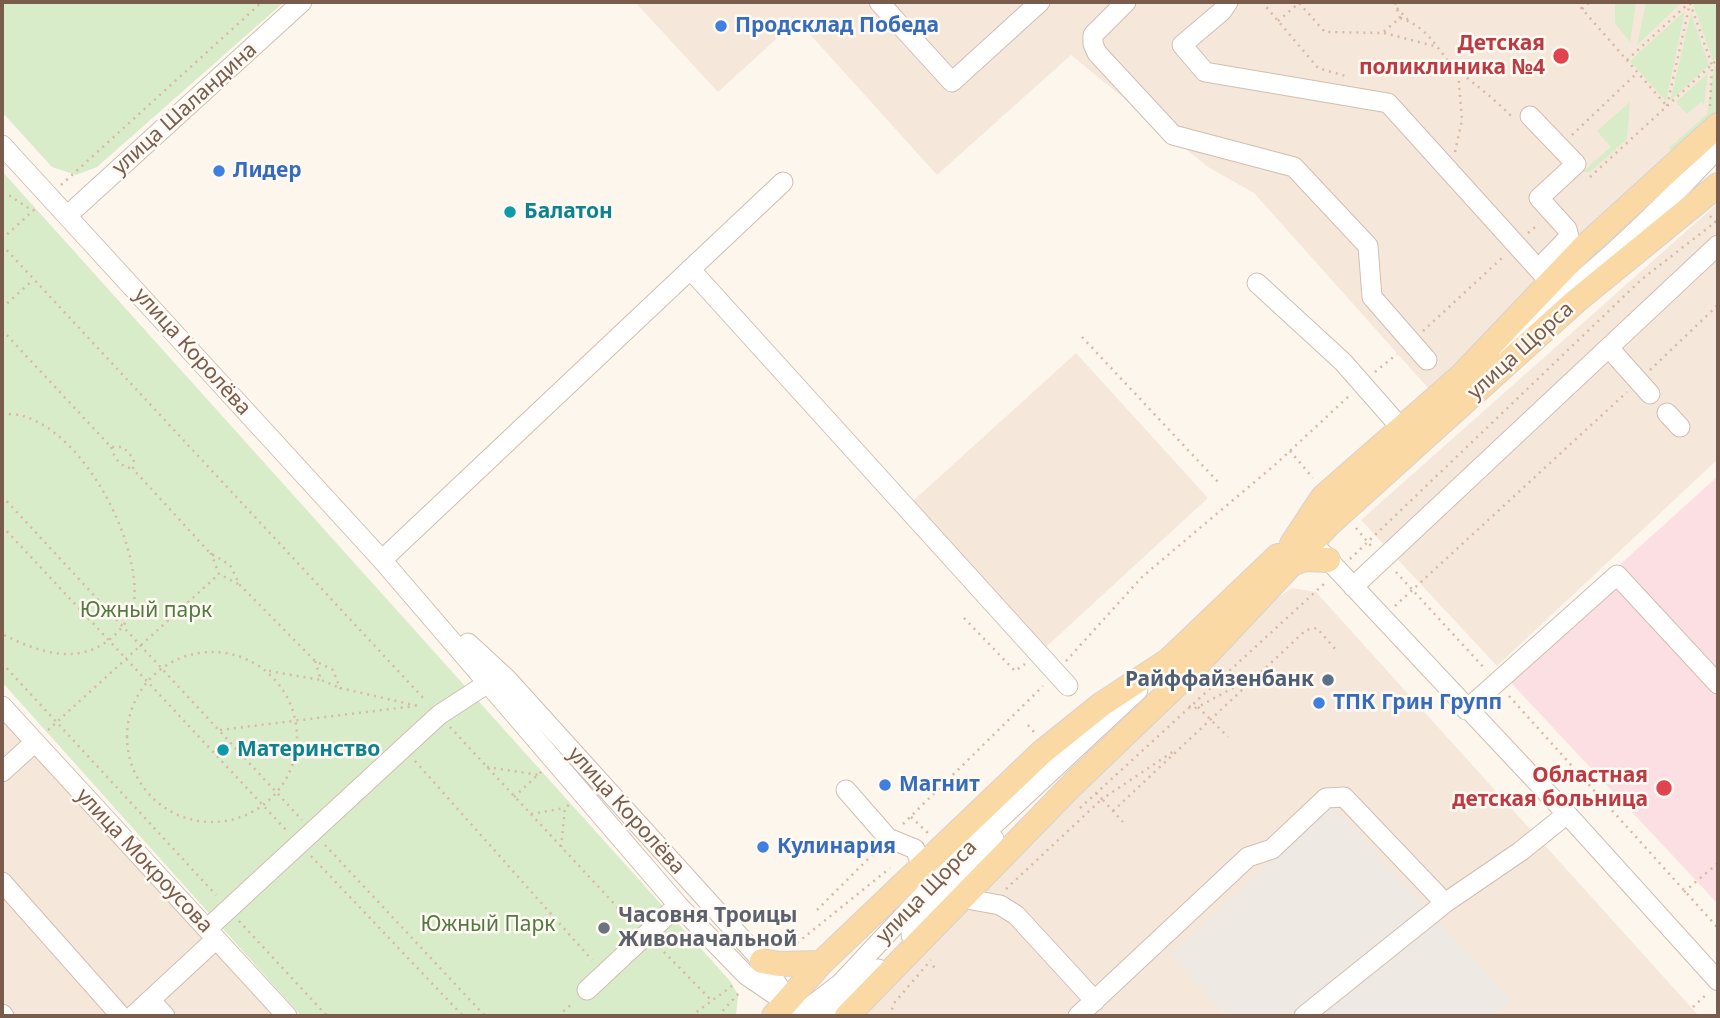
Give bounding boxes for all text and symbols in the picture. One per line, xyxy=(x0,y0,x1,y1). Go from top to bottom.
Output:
place label: Продсклад Победа xyxy=(735,13,939,39)
marker: Продсклад Победа xyxy=(713,18,729,34)
place label: Детская поликлиника №4 xyxy=(1359,31,1545,81)
street label: улица Шаландина xyxy=(108,38,262,180)
marker: Детская поликлиника №4 xyxy=(1551,46,1571,66)
place label: Лидер xyxy=(233,158,302,184)
marker: Лидер xyxy=(211,163,227,179)
place label: Балатон xyxy=(524,199,613,225)
marker: Балатон xyxy=(502,204,518,220)
street label: улица Королёва xyxy=(128,283,256,421)
street label: улица Щорса xyxy=(1463,297,1579,405)
park label: Южный парк xyxy=(80,598,212,624)
place label: Райффайзенбанк xyxy=(1125,667,1314,693)
marker: Райффайзенбанк xyxy=(1320,672,1336,688)
place label: ТПК Грин Групп xyxy=(1333,690,1502,716)
marker: ТПК Грин Групп xyxy=(1311,695,1327,711)
place label: Материнство xyxy=(237,737,380,763)
marker: Материнство xyxy=(215,742,231,758)
street label: улица Королёва xyxy=(562,742,690,880)
place label: Областная детская больница xyxy=(1452,763,1648,813)
place label: Магнит xyxy=(899,772,980,798)
marker: Магнит xyxy=(877,777,893,793)
marker: Областная детская больница xyxy=(1654,778,1674,798)
street label: улица Мокроусова xyxy=(71,783,217,939)
place label: Кулинария xyxy=(777,834,896,860)
street label: улица Щорса xyxy=(871,835,983,949)
marker: Кулинария xyxy=(755,839,771,855)
place label: Часовня Троицы Живоначальной xyxy=(618,903,798,953)
park label: Южный Парк xyxy=(421,912,555,938)
marker: Часовня Троицы Живоначальной xyxy=(596,920,612,936)

